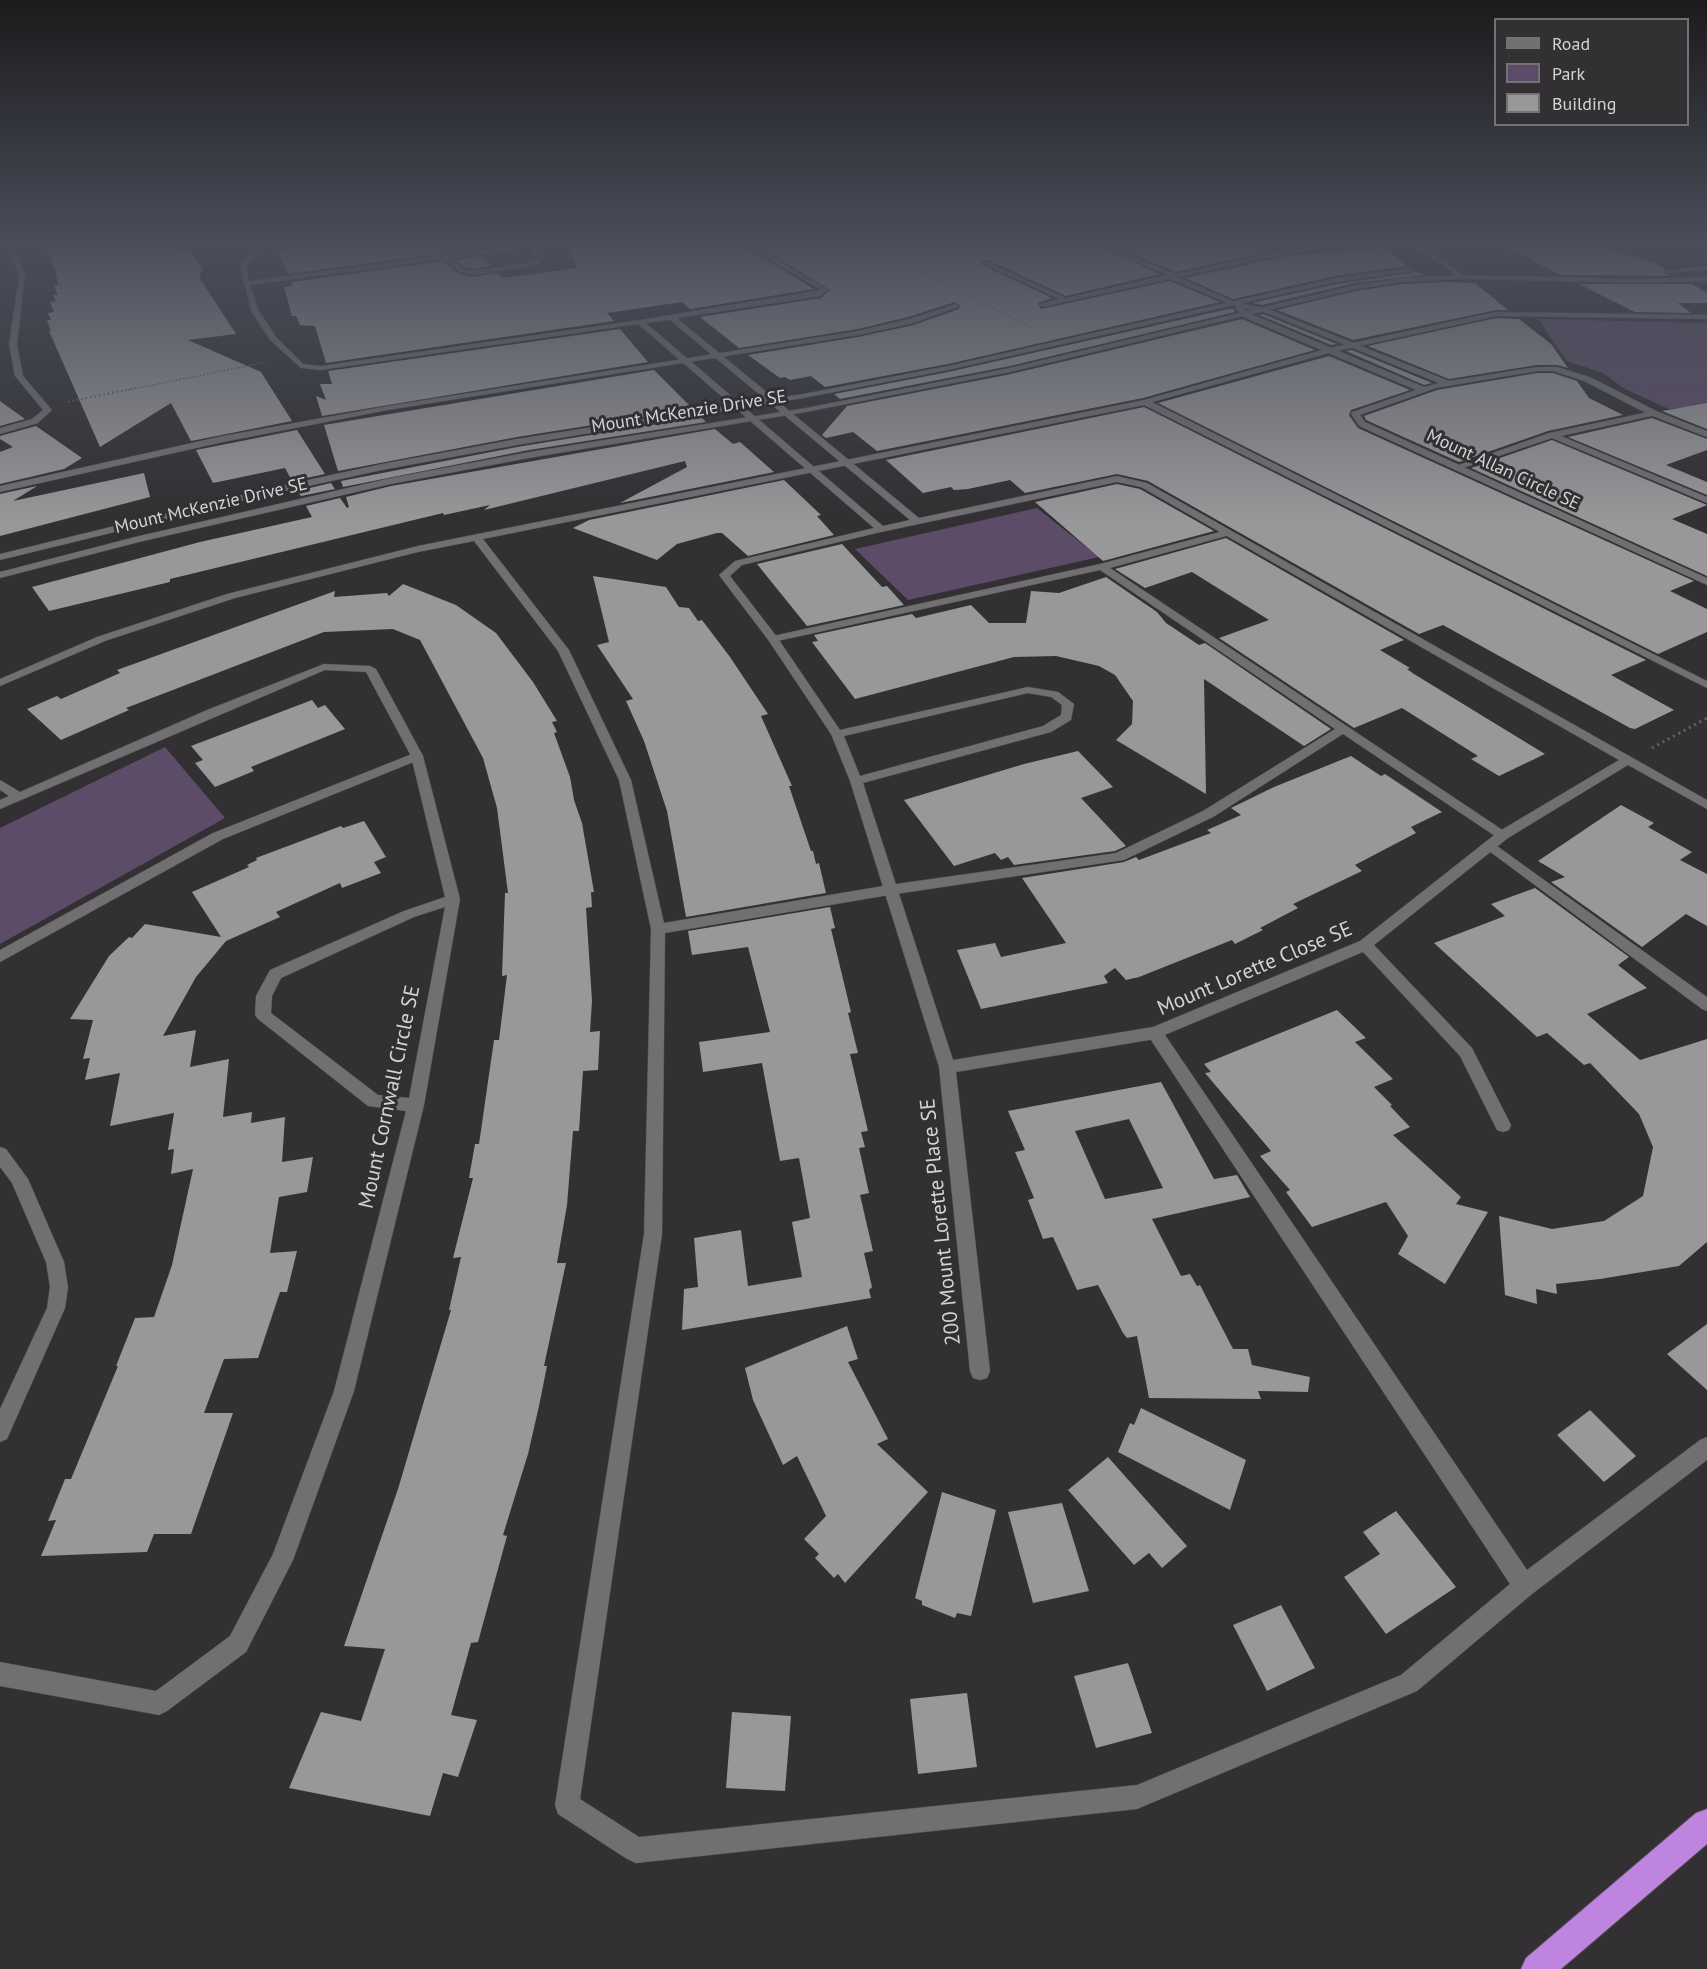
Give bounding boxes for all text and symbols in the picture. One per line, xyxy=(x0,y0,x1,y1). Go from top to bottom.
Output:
legend xyxy=(1494,18,1689,126)
text: Road xyxy=(1552,32,1590,55)
text: Park xyxy=(1552,62,1585,85)
text: Building xyxy=(1552,92,1616,115)
street label: Mount McKenzie Drive SE xyxy=(590,386,788,438)
street label: Mount Allan Circle SE xyxy=(1423,425,1583,515)
street label: Mount McKenzie Drive SE xyxy=(113,473,309,539)
street label: Mount Lorette Close SE xyxy=(1154,917,1356,1021)
street label: Mount Cornwall Circle SE xyxy=(354,983,426,1211)
street label: 200 Mount Lorette Place SE xyxy=(915,1097,967,1347)

